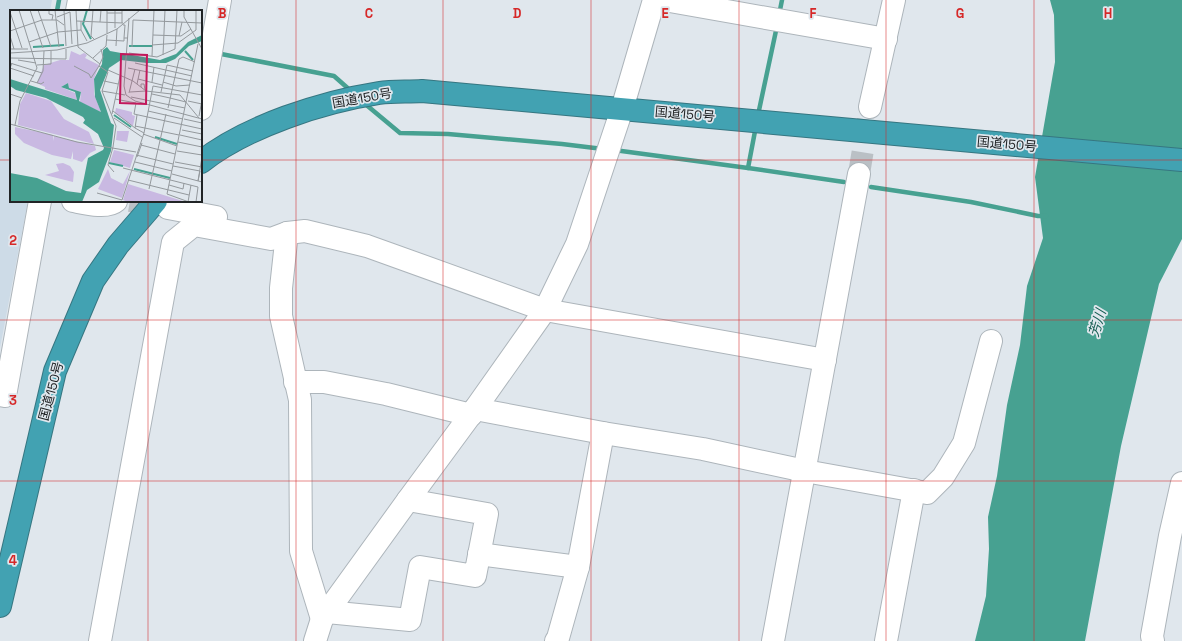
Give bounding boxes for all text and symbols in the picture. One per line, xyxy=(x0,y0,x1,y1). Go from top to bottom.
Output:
text: B xyxy=(218,5,227,22)
text: C xyxy=(365,5,373,22)
text: D xyxy=(513,5,522,22)
text: E xyxy=(661,5,669,22)
text: F xyxy=(810,5,817,22)
text: G xyxy=(956,5,964,22)
text: H xyxy=(1104,5,1112,22)
inset map xyxy=(10,10,202,202)
street label: 国道150号 xyxy=(331,84,393,112)
street label: 国道150号 xyxy=(654,103,716,125)
street label: 国道150号 xyxy=(976,133,1038,155)
text: 2 xyxy=(9,232,17,249)
water label: 芳川 xyxy=(1084,305,1110,339)
street label: 国道150号 xyxy=(35,360,67,422)
text: 3 xyxy=(9,392,17,409)
text: 4 xyxy=(9,552,17,569)

